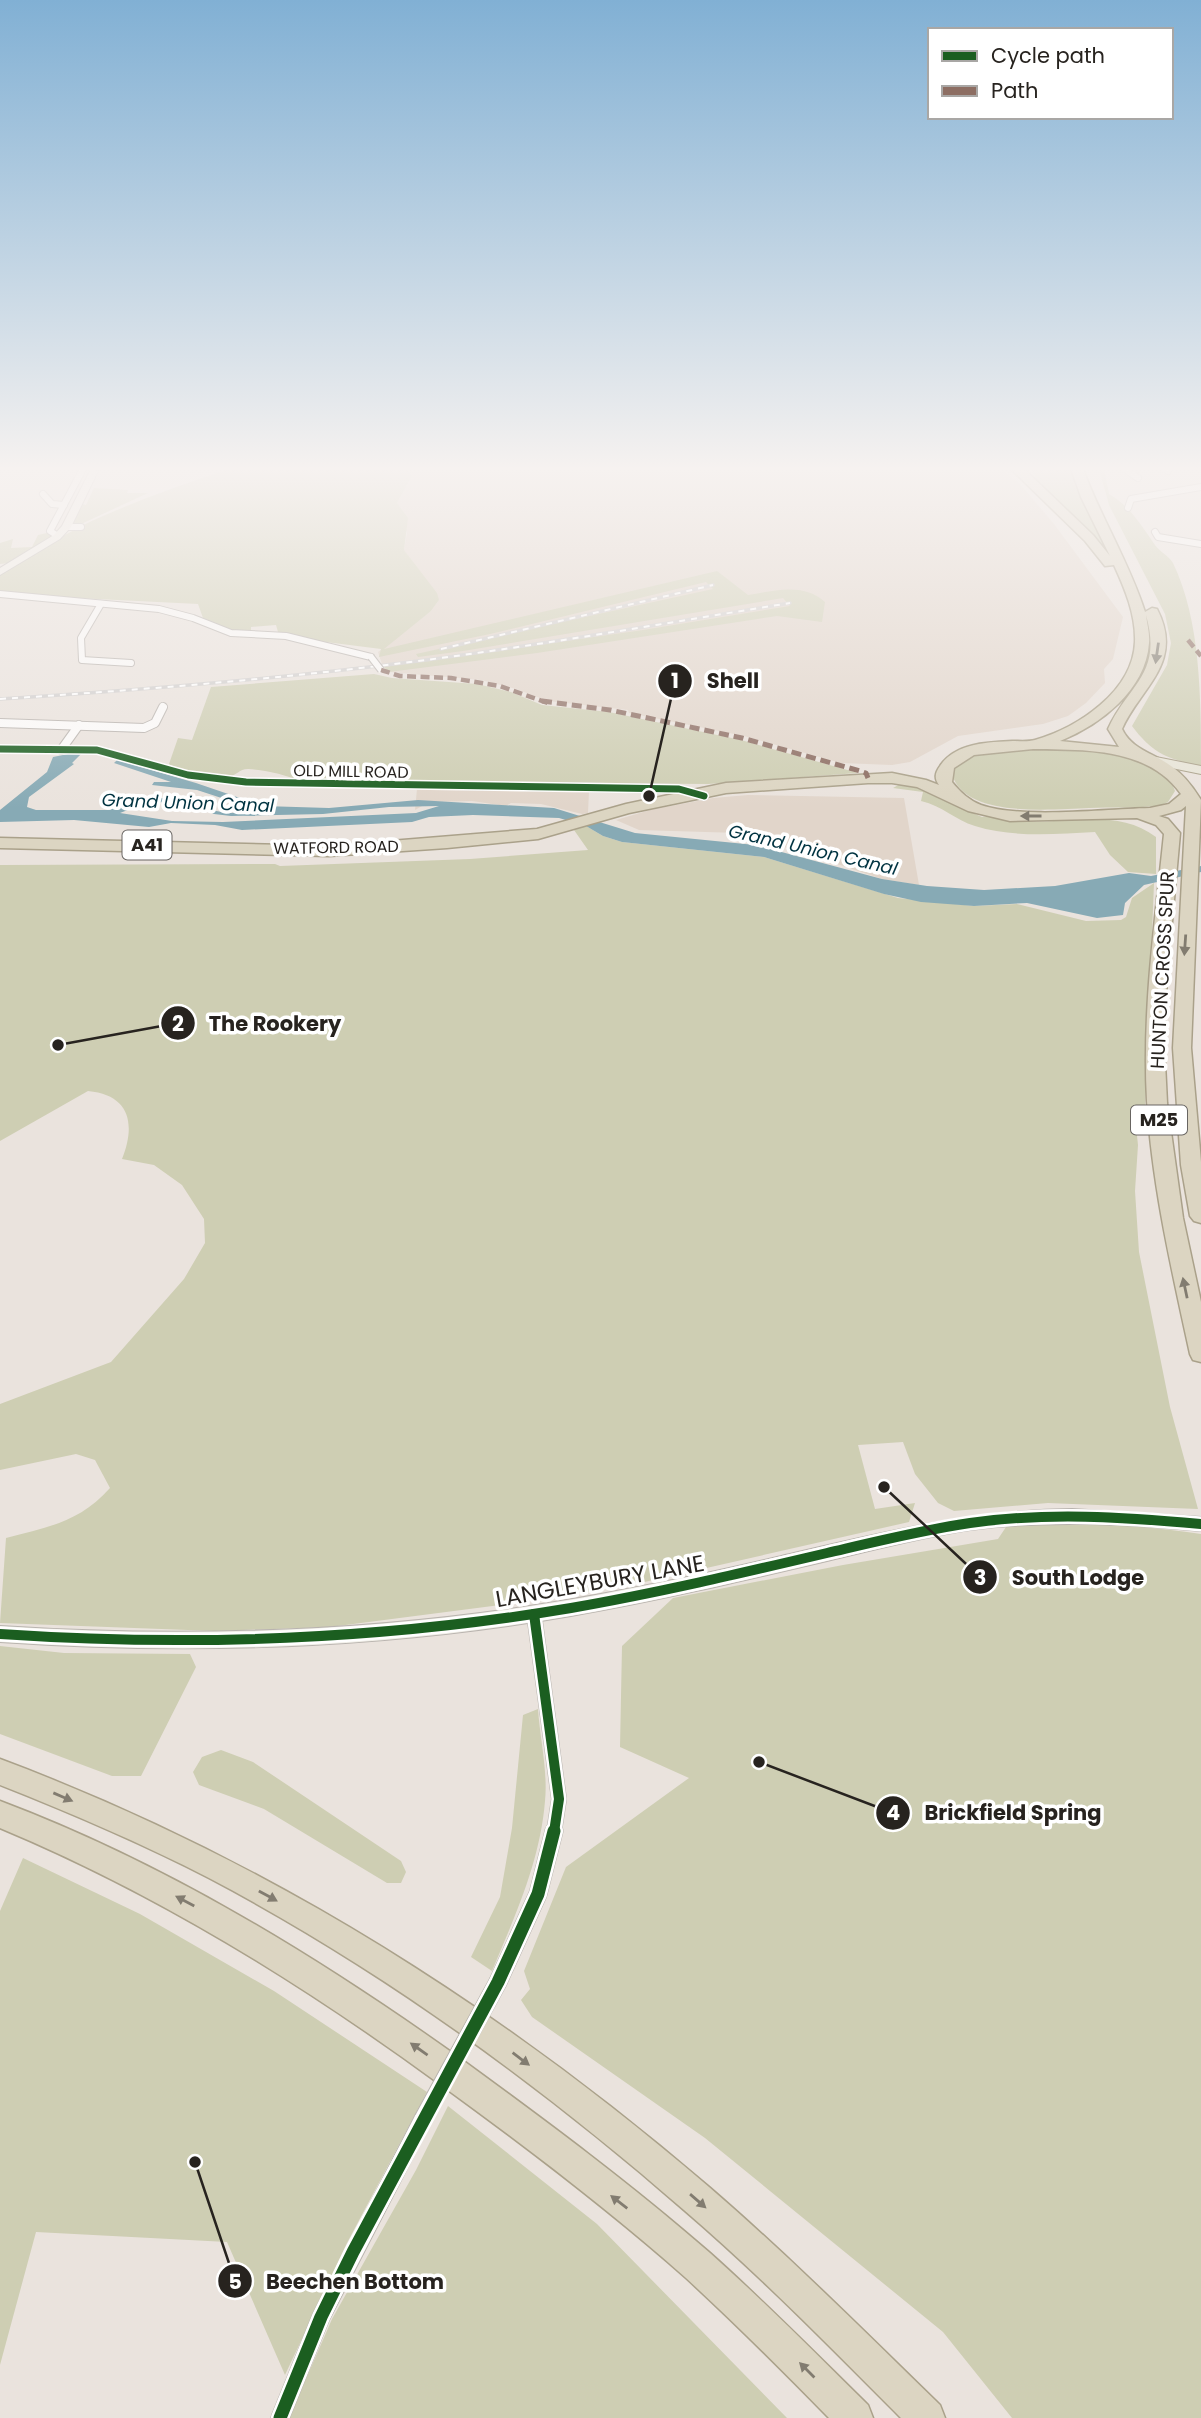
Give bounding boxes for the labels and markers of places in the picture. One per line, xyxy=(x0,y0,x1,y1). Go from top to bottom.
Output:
callout: Shell xyxy=(658,660,773,702)
callout: The Rookery xyxy=(160,1002,356,1044)
callout: South Lodge xyxy=(963,1556,1158,1598)
callout: Brickfield Spring xyxy=(876,1792,1116,1834)
callout: Beechen Bottom xyxy=(217,2260,458,2302)

